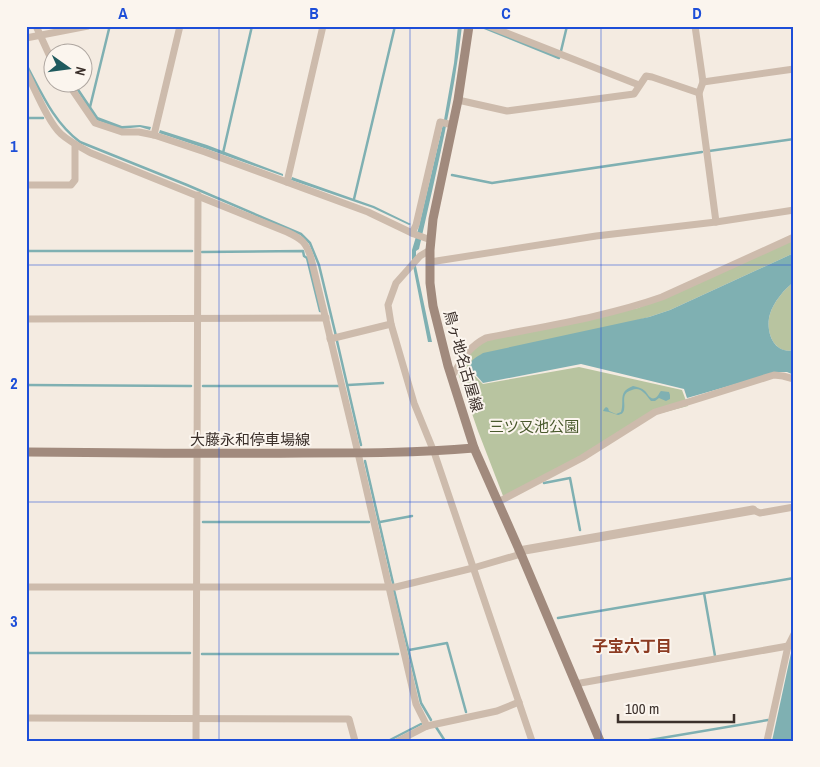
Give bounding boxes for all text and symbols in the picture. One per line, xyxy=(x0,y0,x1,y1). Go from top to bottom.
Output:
text: A xyxy=(118,2,128,24)
text: B xyxy=(309,2,319,24)
text: C xyxy=(501,2,511,24)
text: D xyxy=(692,2,702,24)
north arrow xyxy=(42,42,92,92)
text: N xyxy=(71,65,90,77)
text: 1 xyxy=(10,135,18,157)
street label: 鳥ヶ地名古屋線 xyxy=(439,307,488,414)
text: 2 xyxy=(10,372,18,394)
park label: 三ツ又池公園 xyxy=(489,416,579,437)
street label: 大藤永和停車場線 xyxy=(190,429,310,450)
text: 3 xyxy=(10,610,18,632)
district label: 子宝六丁目 xyxy=(592,635,672,657)
scale bar xyxy=(618,692,734,724)
text: 100 m xyxy=(625,698,659,719)

